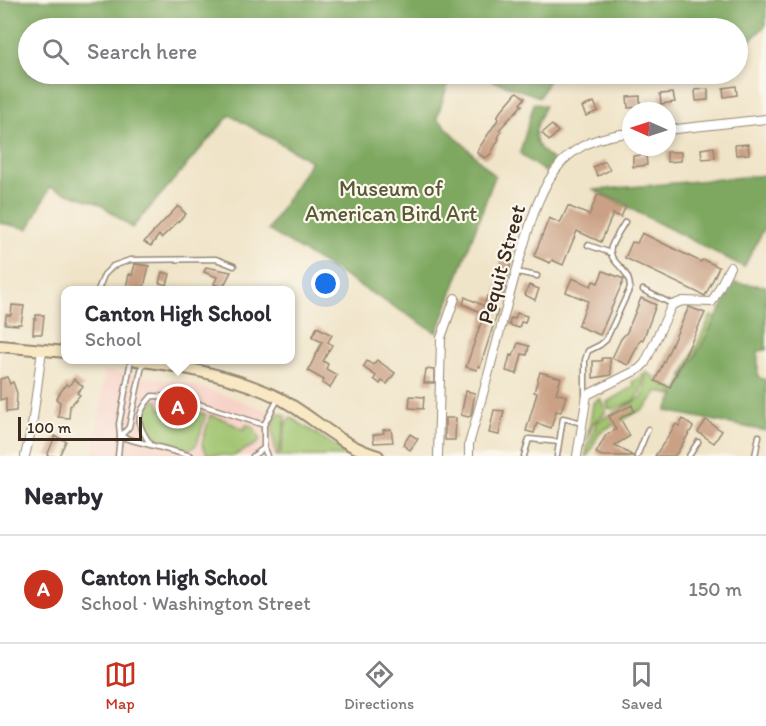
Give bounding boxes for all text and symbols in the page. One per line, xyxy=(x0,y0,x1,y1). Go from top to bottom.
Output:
search box xyxy=(18,18,748,84)
icon: search xyxy=(39,35,72,68)
text: Search here xyxy=(87,38,197,65)
north arrow xyxy=(622,102,676,156)
park label: Museum of American Bird Art xyxy=(305,175,477,227)
street label: Pequit Street xyxy=(472,201,531,327)
your location xyxy=(311,269,340,298)
popup xyxy=(61,286,295,364)
text: Canton High School xyxy=(85,300,271,327)
text: School xyxy=(85,327,142,351)
pin: A xyxy=(158,384,198,428)
scale bar xyxy=(18,414,142,442)
text: 100 m xyxy=(27,418,71,437)
text: Nearby xyxy=(24,479,103,511)
text: Canton High School xyxy=(81,564,267,591)
text: A xyxy=(37,577,50,601)
text: 150 m xyxy=(689,577,742,601)
text: School · Washington Street xyxy=(81,591,311,615)
tab: Map xyxy=(104,658,137,713)
tab: Directions xyxy=(344,658,414,713)
tab: Saved xyxy=(622,658,662,713)

